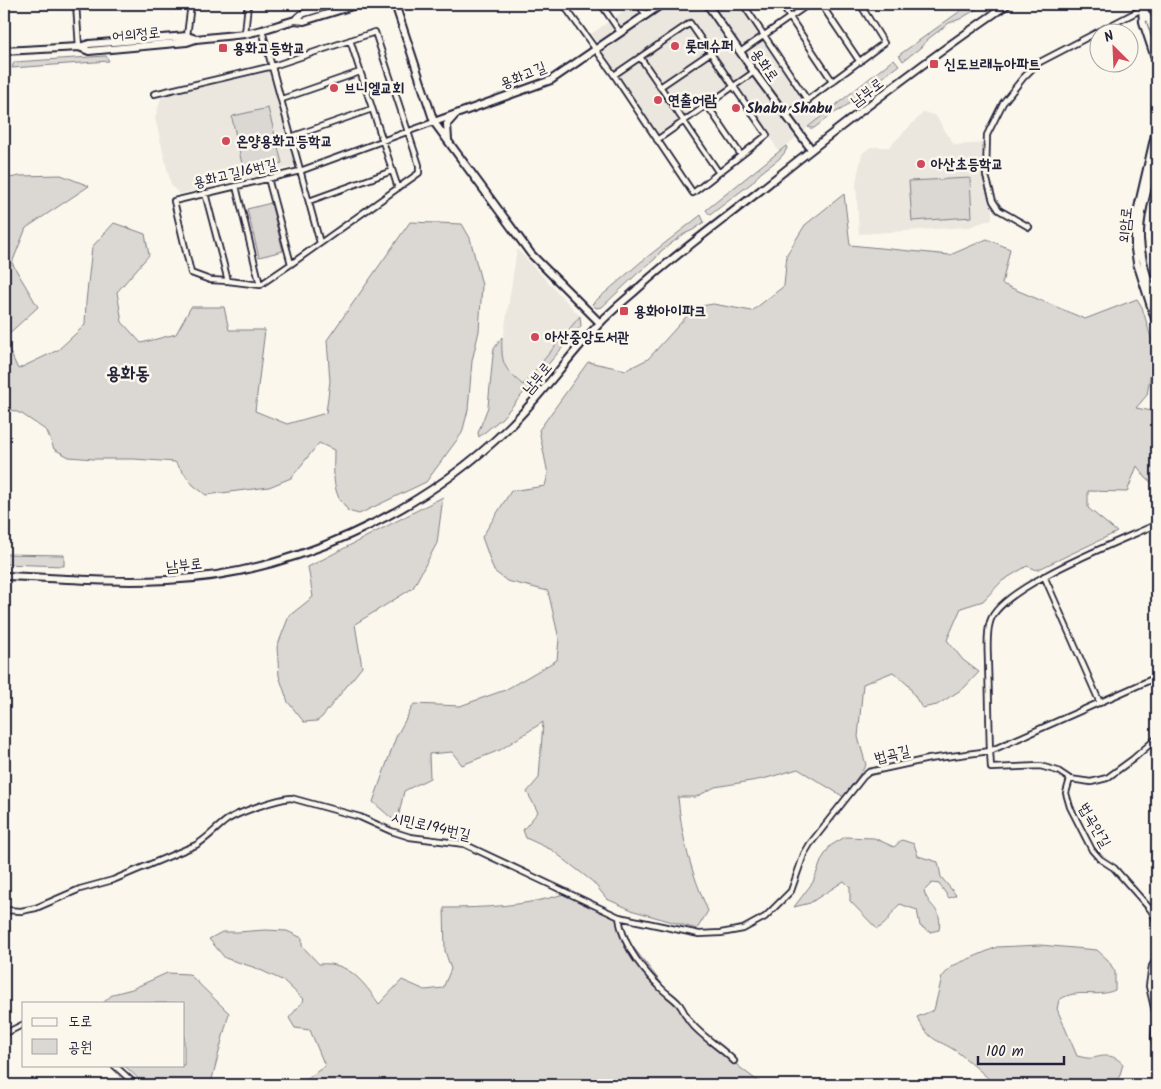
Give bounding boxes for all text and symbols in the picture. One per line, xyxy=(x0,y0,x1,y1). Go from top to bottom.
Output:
street label: 어의정로 xyxy=(111,21,161,49)
north arrow xyxy=(1088,22,1138,72)
text: N xyxy=(1101,25,1118,49)
place label: 롯데슈퍼 xyxy=(685,35,733,59)
place label: 용화고등학교 xyxy=(233,37,305,61)
marker: 롯데슈퍼 xyxy=(669,40,681,52)
marker: 용화고등학교 xyxy=(217,42,229,54)
street label: 용화로 xyxy=(744,44,784,87)
place label: 신도브래뉴아파트 xyxy=(944,53,1041,77)
street label: 용화고길 xyxy=(496,56,550,96)
marker: 신도브래뉴아파트 xyxy=(928,58,940,70)
street label: 남부로 xyxy=(846,72,889,113)
place label: 브니엘교회 xyxy=(344,77,404,101)
marker: 브니엘교회 xyxy=(328,82,340,94)
place label: 연출어람 xyxy=(668,89,717,113)
marker: 연출어람 xyxy=(652,94,664,106)
place label: Shabu Shabu xyxy=(746,97,833,121)
marker: Shabu Shabu xyxy=(730,102,742,114)
place label: 온양용화고등학교 xyxy=(236,130,333,154)
marker: 온양용화고등학교 xyxy=(220,135,232,147)
street label: 용화고길16번길 xyxy=(191,153,280,195)
place label: 아산초등학교 xyxy=(930,153,1003,177)
marker: 아산초등학교 xyxy=(915,158,927,170)
street label: 외암로 xyxy=(1112,206,1140,244)
place label: 용화아이파크 xyxy=(634,300,706,324)
marker: 용화아이파크 xyxy=(618,305,630,317)
place label: 아산중앙도서관 xyxy=(544,326,630,350)
marker: 아산중앙도서관 xyxy=(529,331,541,343)
street label: 남부로 xyxy=(517,357,559,400)
district label: 용화동 xyxy=(106,360,150,389)
street label: 남부로 xyxy=(165,552,203,580)
street label: 법곡길 xyxy=(872,739,913,771)
street label: 법곡안길 xyxy=(1072,799,1117,852)
street label: 시민로194번길 xyxy=(389,806,473,848)
legend xyxy=(22,1002,185,1066)
text: 도로 xyxy=(68,1010,92,1034)
scale bar xyxy=(978,1034,1065,1066)
text: 공원 xyxy=(68,1036,92,1060)
text: 100 m xyxy=(986,1040,1024,1064)

